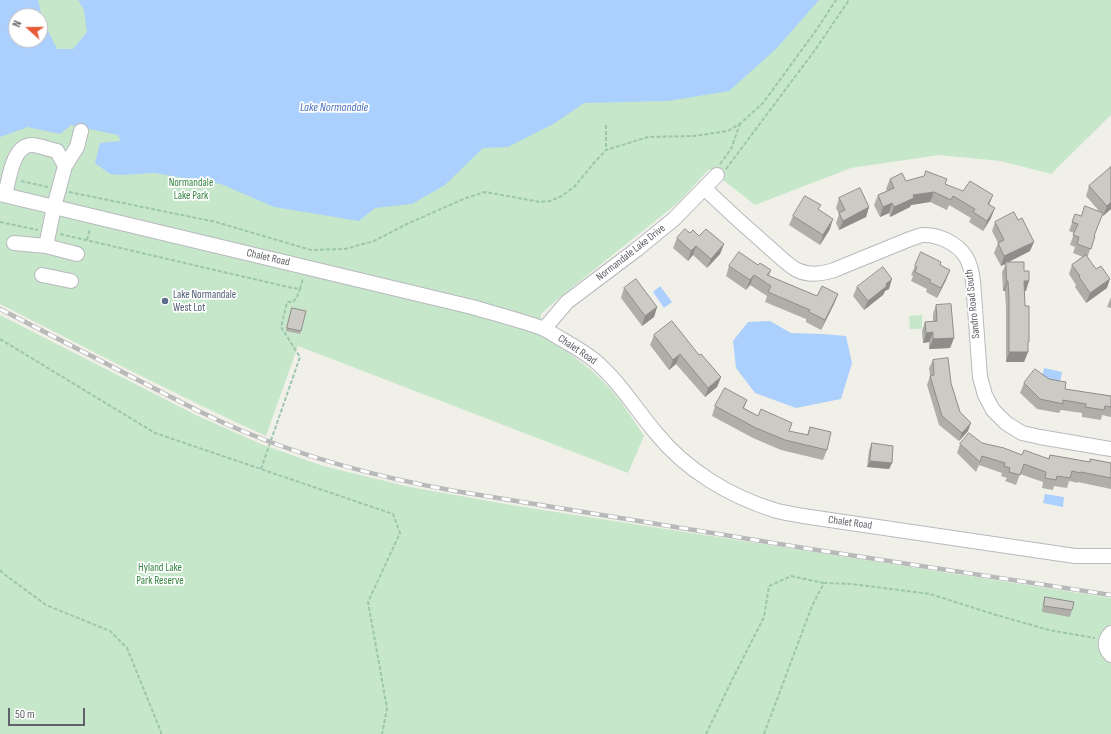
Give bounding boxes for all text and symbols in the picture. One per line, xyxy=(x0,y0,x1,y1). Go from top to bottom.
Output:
north arrow xyxy=(8,8,48,48)
text: N xyxy=(10,19,24,29)
water label: Lake Normandale xyxy=(300,101,368,115)
park label: Normandale Lake Park xyxy=(169,176,213,202)
street label: Normandale Lake Drive xyxy=(594,222,668,284)
street label: Chalet Road xyxy=(245,247,291,269)
street label: Sandro Road South xyxy=(963,269,983,339)
place label: Lake Normandale West Lot xyxy=(173,288,236,314)
marker: Lake Normandale West Lot xyxy=(160,296,170,306)
street label: Chalet Road xyxy=(555,332,599,368)
street label: Chalet Road xyxy=(827,513,873,533)
park label: Hyland Lake Park Reserve xyxy=(136,561,184,587)
scale bar xyxy=(10,700,87,726)
text: 50 m xyxy=(15,707,35,722)

